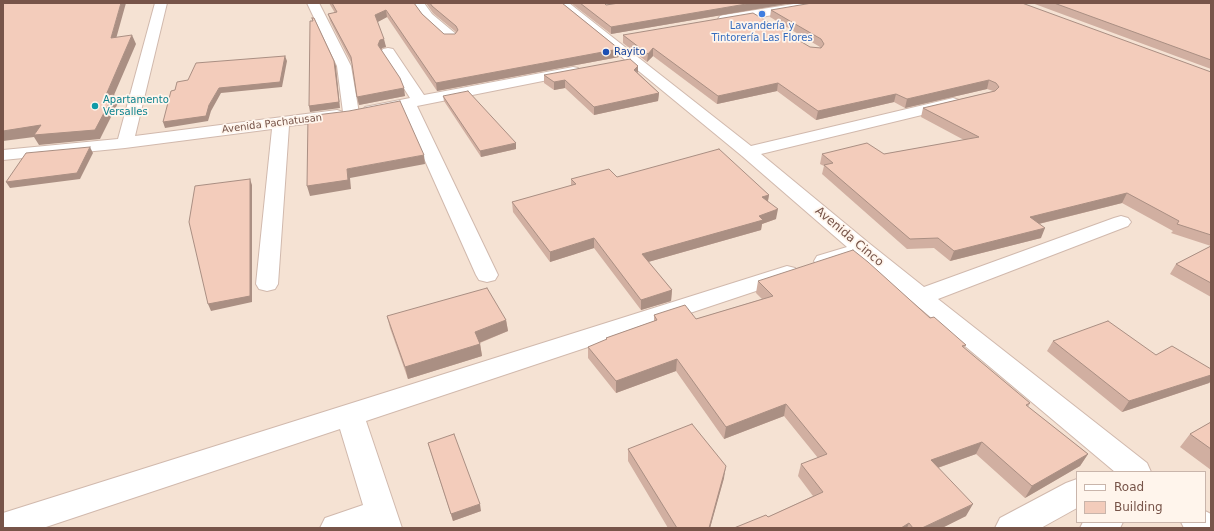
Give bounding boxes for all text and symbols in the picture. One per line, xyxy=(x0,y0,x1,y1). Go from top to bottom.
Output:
marker: Lavandería y Tintorería Las Flores xyxy=(757,9,767,19)
place label: Lavandería y Tintorería Las Flores xyxy=(711,20,813,44)
place label: Rayito xyxy=(614,46,646,58)
marker: Rayito xyxy=(601,47,611,57)
place label: Apartamento Versalles xyxy=(103,94,169,118)
marker: Apartamento Versalles xyxy=(90,101,100,111)
street label: Avenida Pachatusan xyxy=(221,112,323,136)
street label: Avenida Cinco xyxy=(812,204,886,270)
legend xyxy=(1076,471,1206,523)
text: Road xyxy=(1114,480,1144,494)
text: Building xyxy=(1114,500,1163,514)

